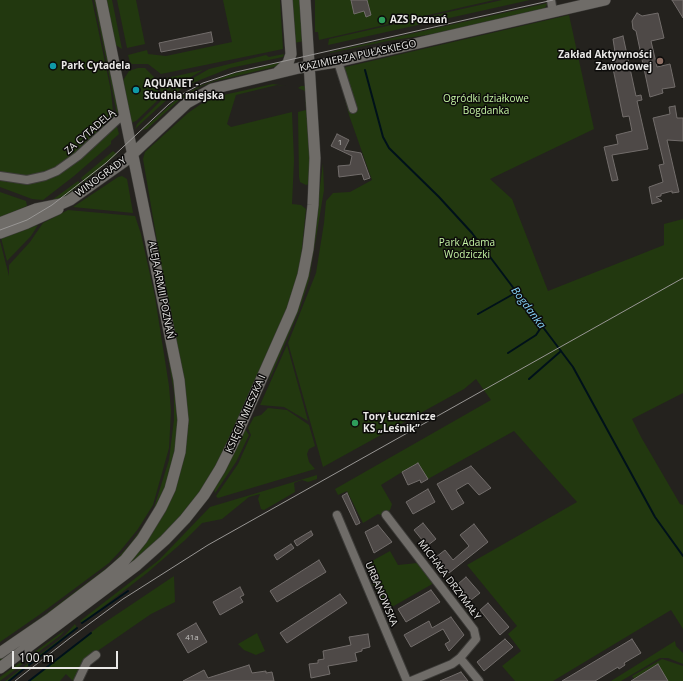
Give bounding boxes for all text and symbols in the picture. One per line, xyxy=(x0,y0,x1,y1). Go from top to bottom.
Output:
place label: AZS Poznań xyxy=(390,14,447,26)
marker: AZS Poznań xyxy=(377,15,387,25)
street label: KAZIMIERZA PUŁASKIEGO xyxy=(299,38,417,74)
place label: Zakład Aktywności Zawodowej xyxy=(558,49,652,72)
marker: Zakład Aktywności Zawodowej xyxy=(655,56,665,66)
place label: Park Cytadela xyxy=(61,60,130,72)
marker: Park Cytadela xyxy=(48,61,58,71)
place label: AQUANET - Studnia miejska xyxy=(144,78,224,102)
marker: AQUANET - Studnia miejska xyxy=(131,85,141,95)
park label: Ogródki działkowe Bogdanka xyxy=(443,93,529,116)
street label: ZA CYTADELĄ xyxy=(62,107,118,157)
house number: 1 xyxy=(338,138,342,148)
street label: WINOGRADY xyxy=(73,155,129,199)
park label: Park Adama Wodziczki xyxy=(439,237,495,260)
street label: ALEJA ARMII POZNAŃ xyxy=(146,240,176,340)
water label: Bogdanka xyxy=(508,284,548,332)
street label: KSIĘCIA MIESZKA I xyxy=(223,373,269,455)
place label: Tory Łucznicze KS „Leśnik” xyxy=(363,411,436,434)
marker: Tory Łucznicze KS „Leśnik” xyxy=(350,418,360,428)
street label: MICHAŁA DRZYMAŁY xyxy=(415,538,483,622)
street label: URBANOWSKA xyxy=(362,560,400,628)
house number: 41a xyxy=(185,633,199,643)
scale bar xyxy=(14,643,120,669)
text: 100 m xyxy=(19,649,54,666)

